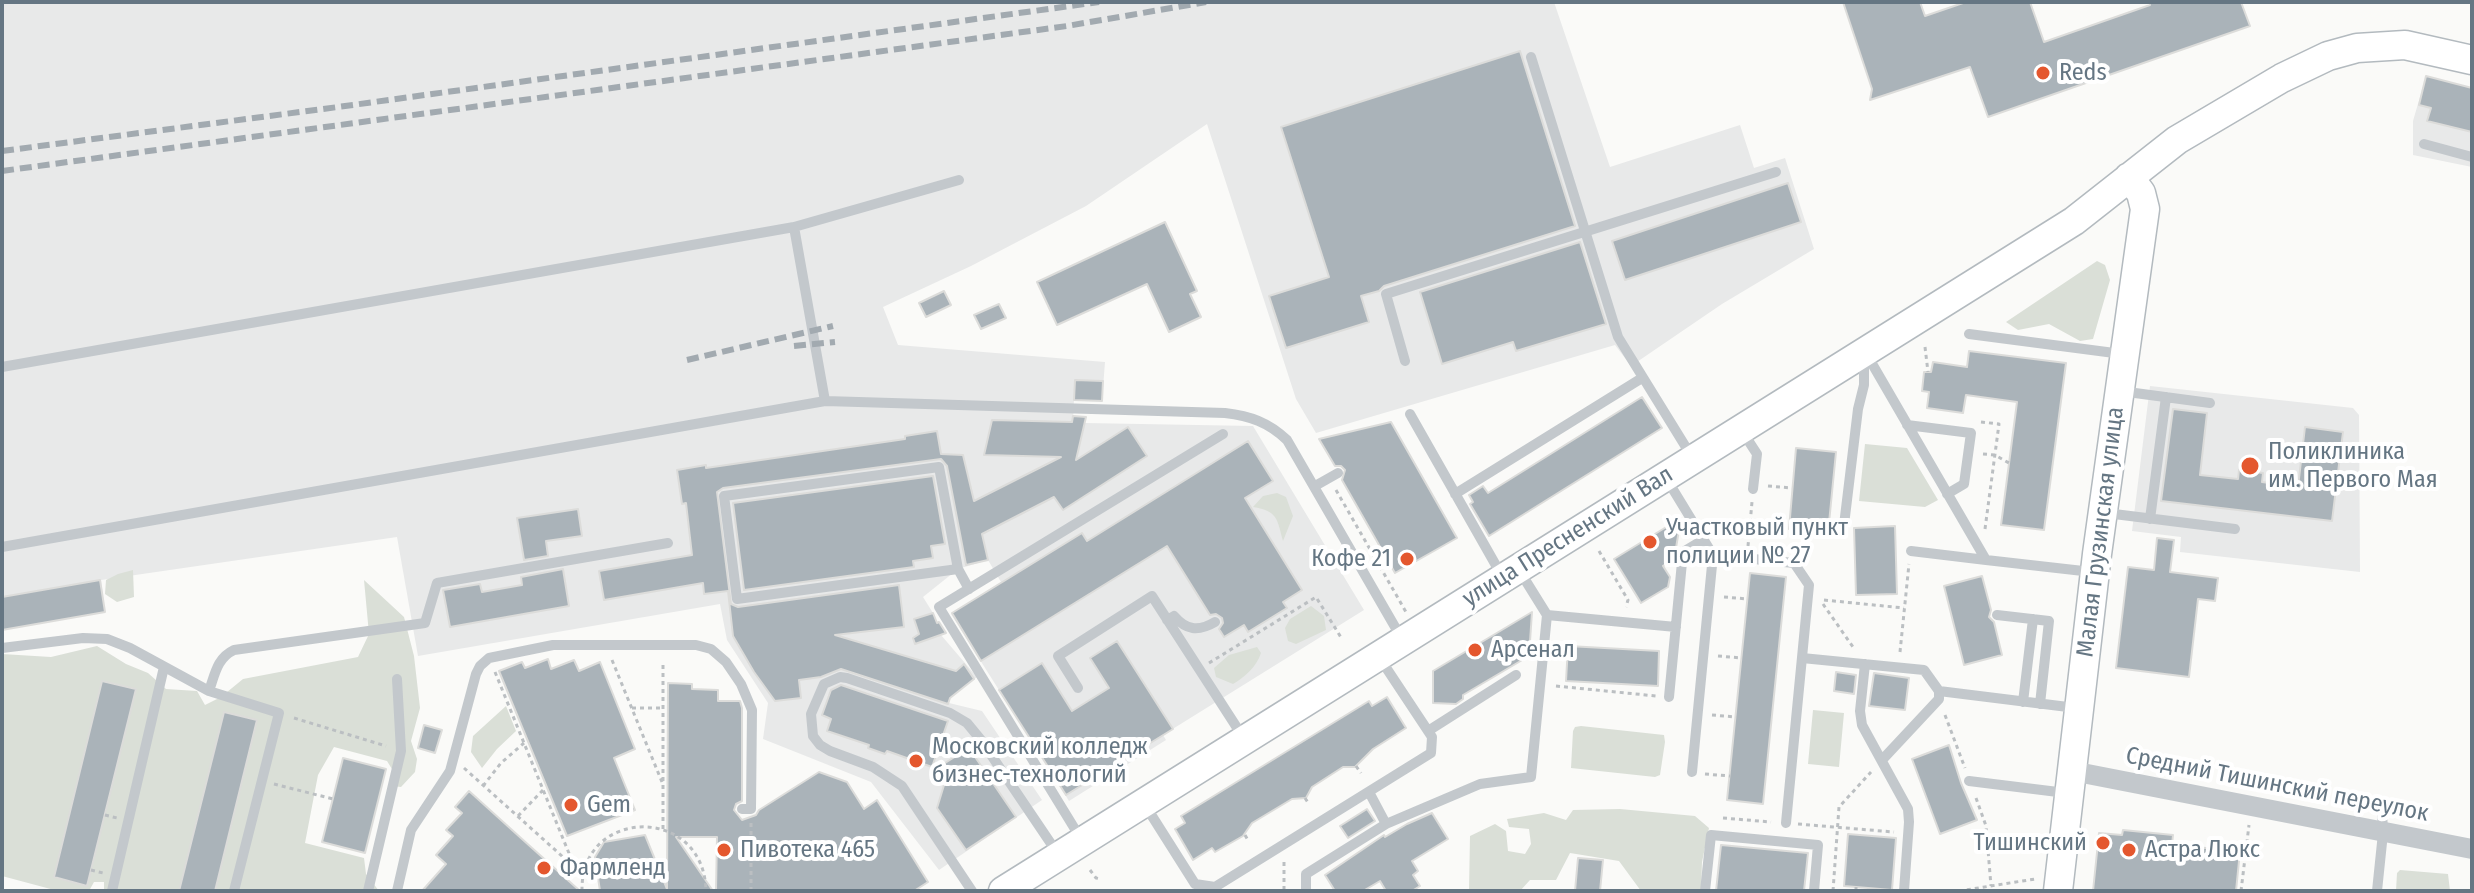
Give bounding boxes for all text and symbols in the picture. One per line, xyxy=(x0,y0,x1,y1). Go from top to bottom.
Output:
place label: Reds xyxy=(2059,59,2107,87)
marker: Reds xyxy=(2034,64,2052,82)
street label: Малая Грузинская улица xyxy=(2071,405,2131,659)
place label: Поликлиника им. Первого Мая xyxy=(2268,438,2438,494)
marker: Поликлиника им. Первого Мая xyxy=(2239,455,2261,477)
street label: улица Пресненский Вал xyxy=(1457,460,1679,614)
place label: Участковый пункт полиции № 27 xyxy=(1666,514,1848,570)
marker: Участковый пункт полиции № 27 xyxy=(1641,533,1659,551)
place label: Кофе 21 xyxy=(1311,545,1391,573)
marker: Кофе 21 xyxy=(1398,550,1416,568)
place label: Арсенал xyxy=(1491,636,1575,664)
marker: Арсенал xyxy=(1466,641,1484,659)
place label: Московский колледж бизнес-технологий xyxy=(932,733,1148,789)
street label: Средний Тишинский переулок xyxy=(2123,742,2431,828)
marker: Московский колледж бизнес-технологий xyxy=(907,752,925,770)
place label: Gem xyxy=(587,791,631,819)
marker: Gem xyxy=(562,796,580,814)
place label: Тишинский xyxy=(1974,829,2087,857)
marker: Тишинский xyxy=(2094,834,2112,852)
place label: Пивотека 465 xyxy=(740,836,875,864)
place label: Астра Люкс xyxy=(2145,836,2260,864)
marker: Пивотека 465 xyxy=(715,841,733,859)
marker: Астра Люкс xyxy=(2120,841,2138,859)
place label: Фармленд xyxy=(560,854,666,882)
marker: Фармленд xyxy=(535,859,553,877)

